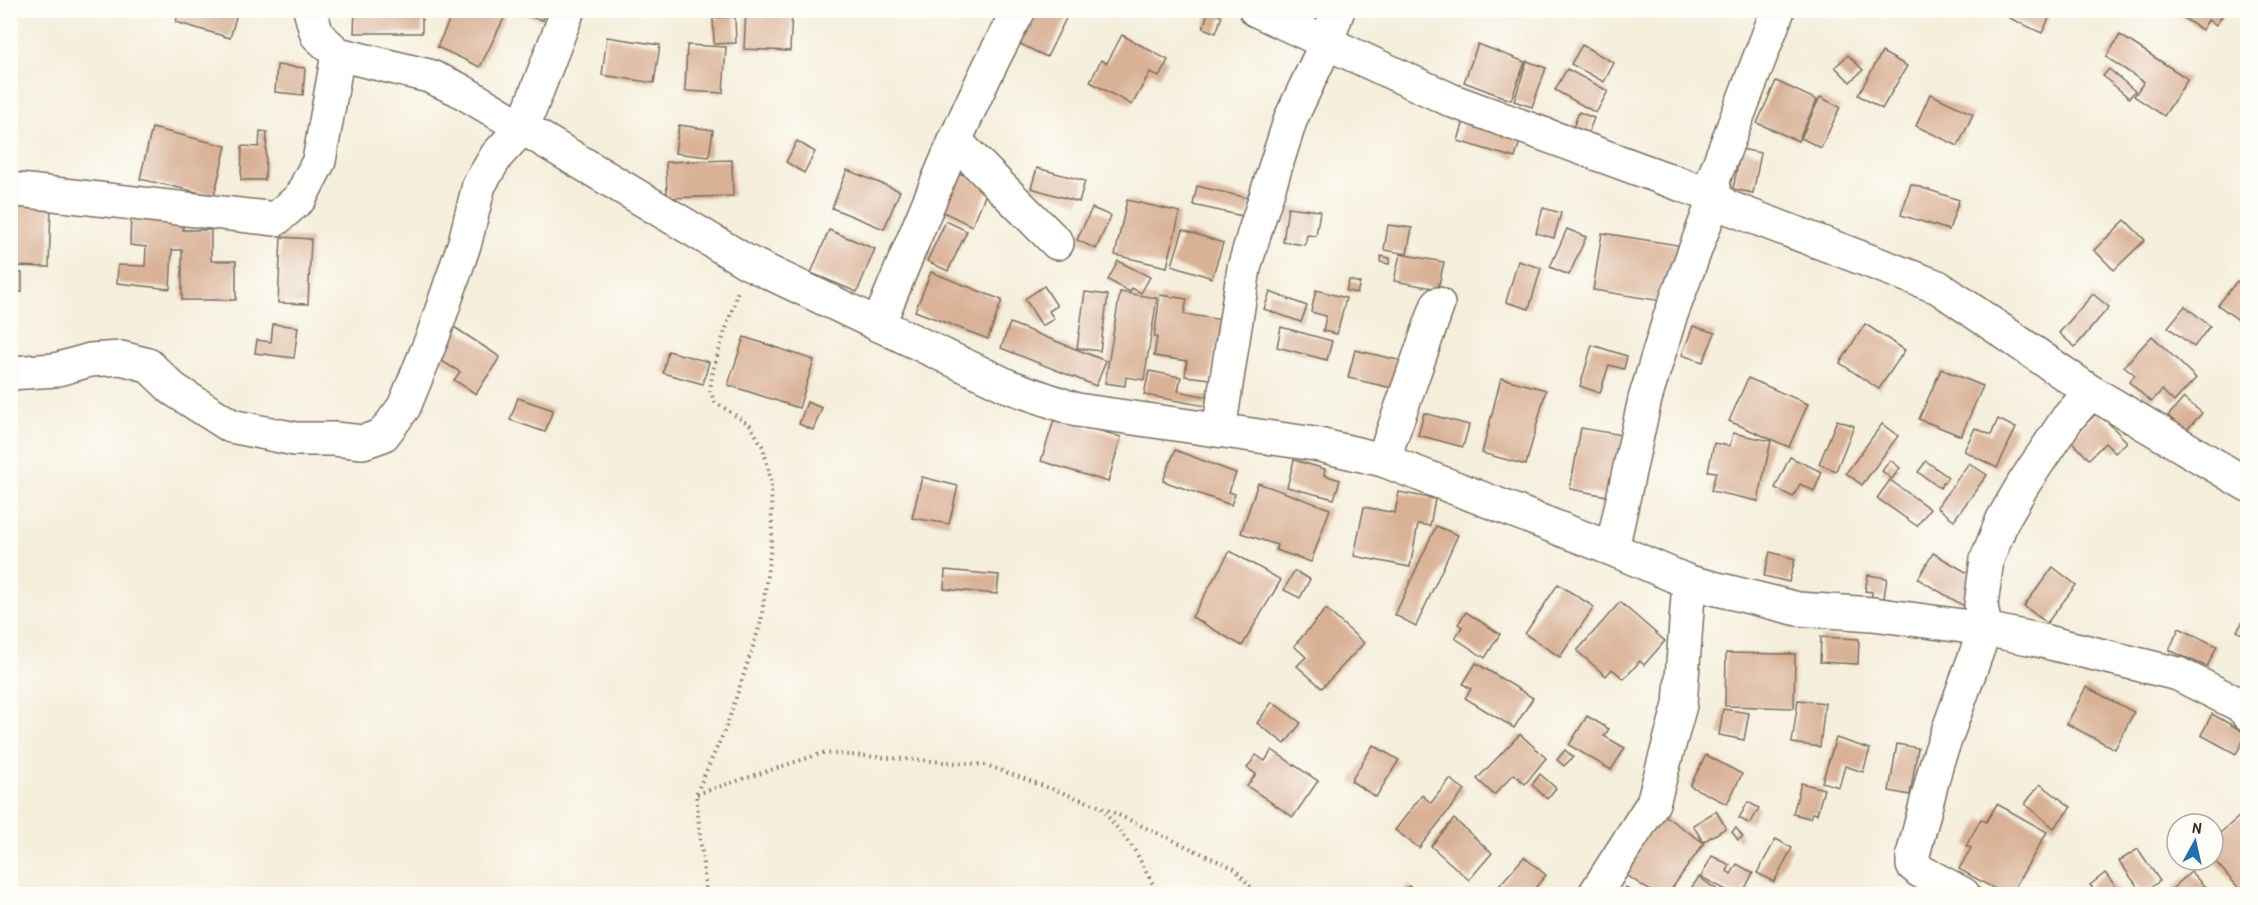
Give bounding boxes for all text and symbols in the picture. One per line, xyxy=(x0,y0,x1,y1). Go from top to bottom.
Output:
north arrow xyxy=(2165,812,2225,872)
text: N xyxy=(2191,816,2203,839)

